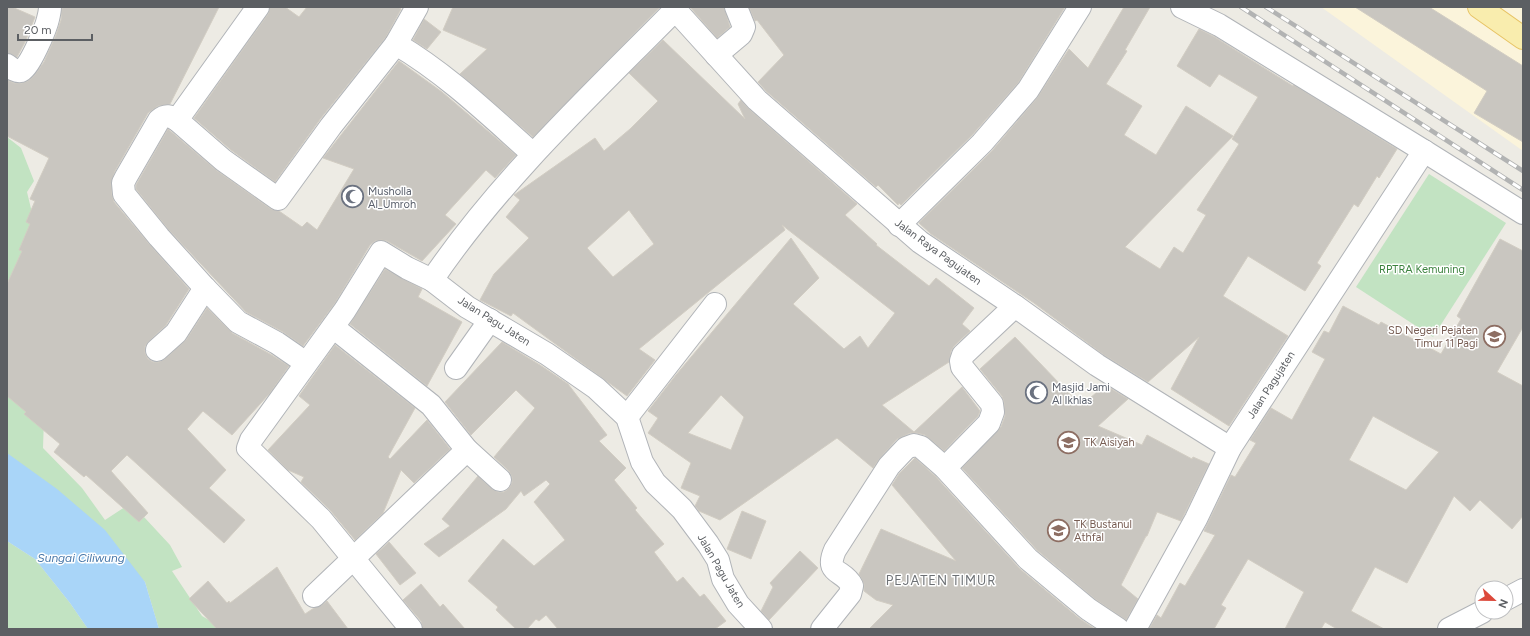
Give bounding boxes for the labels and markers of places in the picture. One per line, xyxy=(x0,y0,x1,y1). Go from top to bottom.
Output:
mosque icon: Musholla Al_Umroh xyxy=(340,184,366,210)
place label: Musholla Al_Umroh xyxy=(368,185,416,211)
school or university icon: SD Negeri Pejaten Timur 11 Pagi xyxy=(1481,323,1507,349)
place label: SD Negeri Pejaten Timur 11 Pagi xyxy=(1388,324,1478,350)
mosque icon: Masjid Jami Al Ikhlas xyxy=(1023,380,1049,406)
place label: Masjid Jami Al Ikhlas xyxy=(1052,381,1110,407)
school or university icon: TK Aisiyah xyxy=(1056,429,1082,455)
place label: TK Aisiyah xyxy=(1084,436,1135,449)
school or university icon: TK Bustanul Athfal xyxy=(1045,517,1071,543)
place label: TK Bustanul Athfal xyxy=(1074,518,1132,544)

